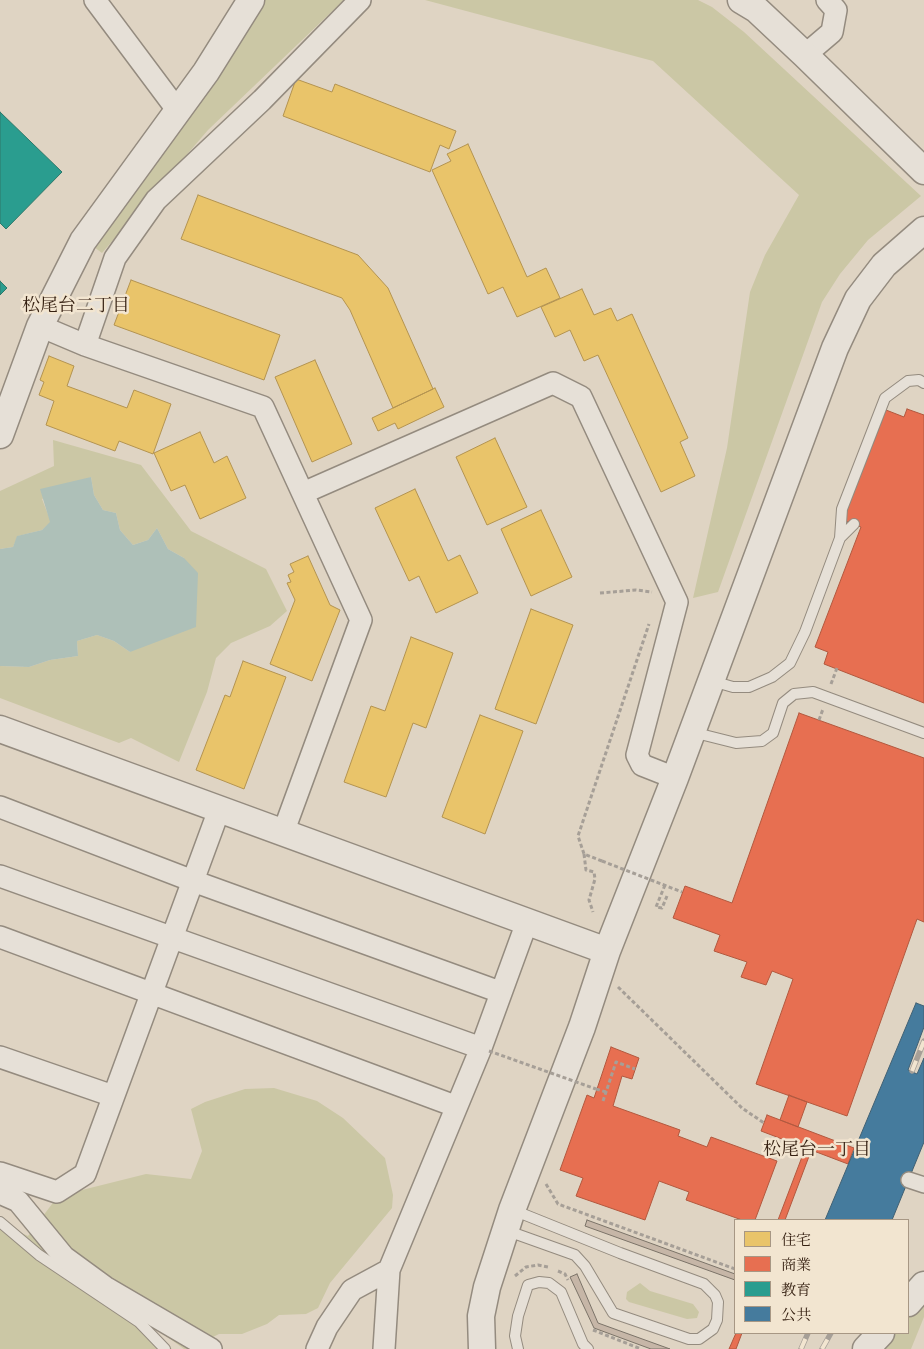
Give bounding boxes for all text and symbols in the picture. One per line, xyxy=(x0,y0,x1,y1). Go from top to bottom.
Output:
district label: 松尾台二丁目 xyxy=(22,295,130,317)
district label: 松尾台一丁目 xyxy=(763,1139,871,1161)
legend xyxy=(734,1219,909,1334)
text: 住宅 xyxy=(781,1229,811,1250)
text: 商業 xyxy=(781,1254,811,1275)
text: 教育 xyxy=(781,1279,811,1300)
text: 公共 xyxy=(781,1304,811,1325)

